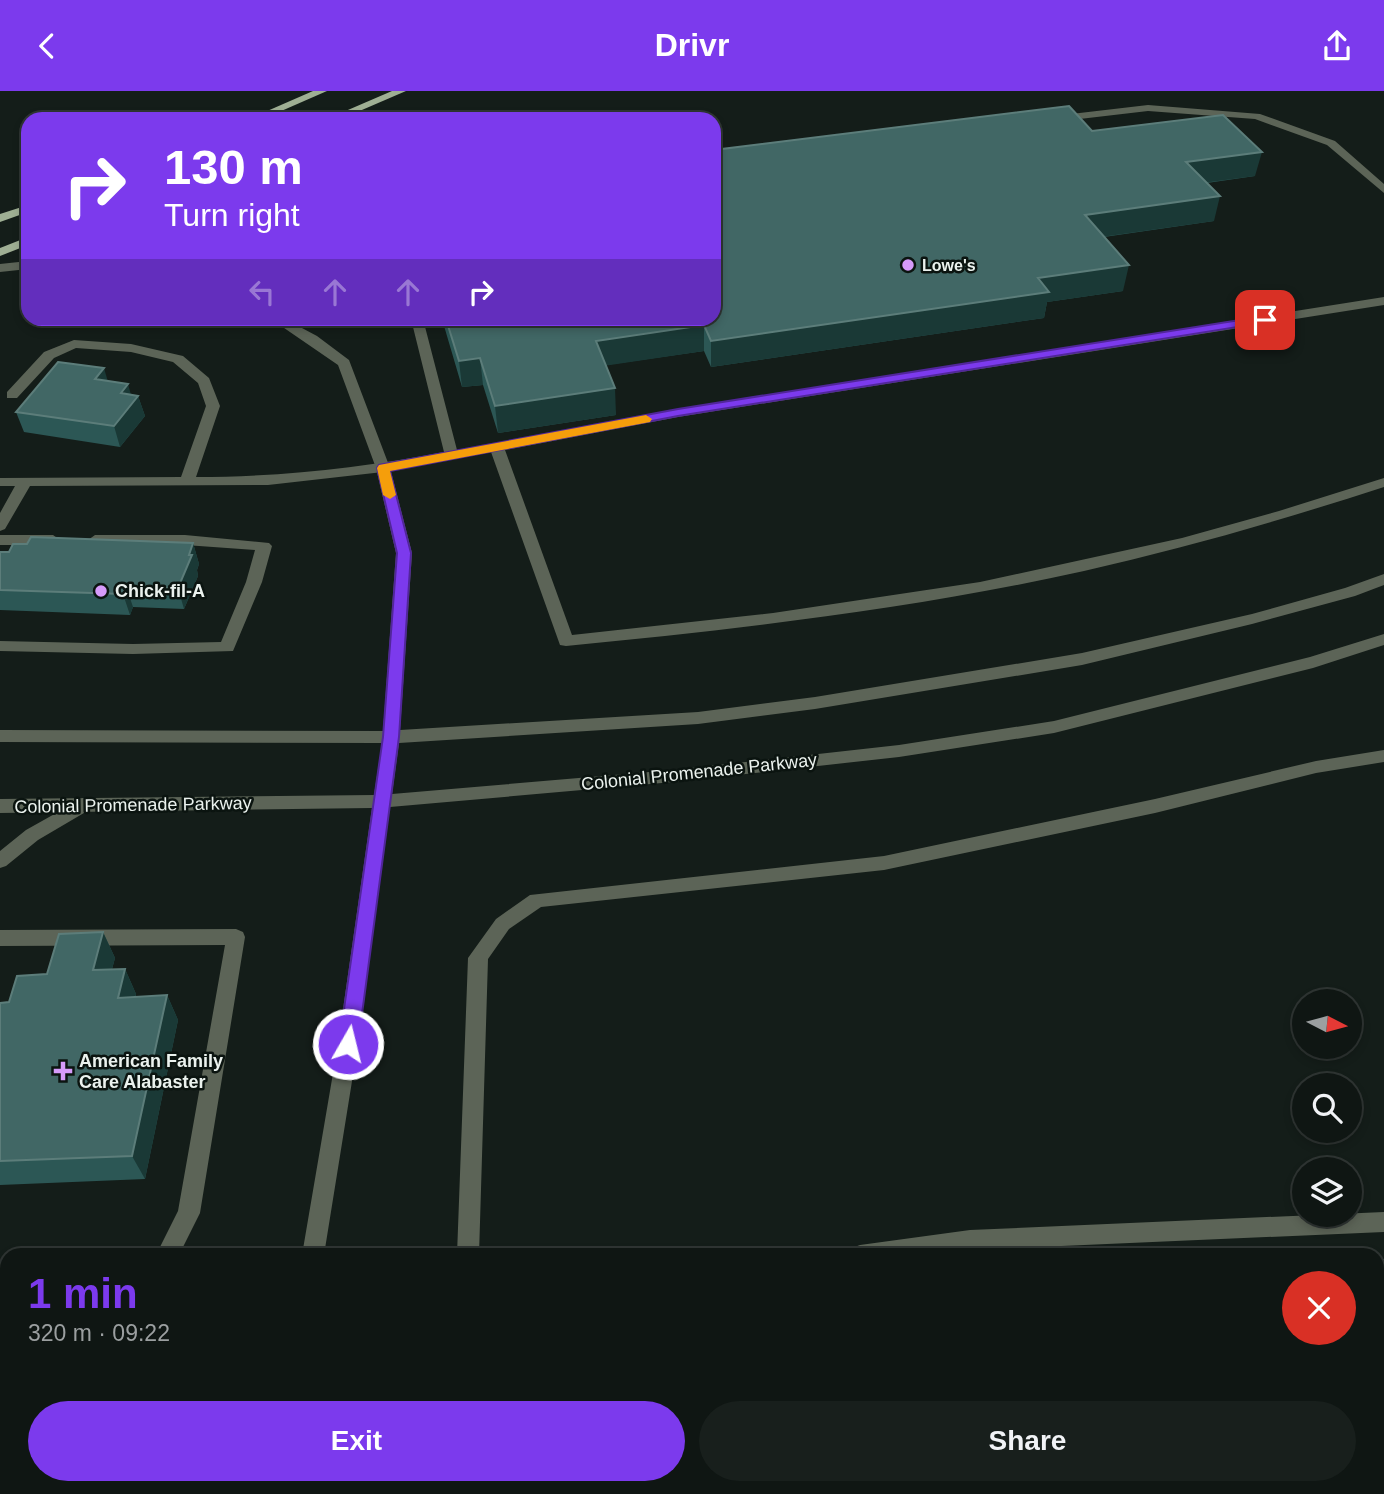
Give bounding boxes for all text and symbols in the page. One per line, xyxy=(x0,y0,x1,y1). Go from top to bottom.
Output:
icon: back xyxy=(28,27,66,65)
text: Drivr xyxy=(655,27,729,63)
icon: share xyxy=(1318,27,1356,65)
icon: right xyxy=(49,140,140,231)
text: 130 m xyxy=(164,140,303,194)
text: Turn right xyxy=(164,197,300,233)
marker: Lowe's xyxy=(900,257,916,273)
place label: Lowe's xyxy=(922,257,976,274)
icon: left xyxy=(243,273,281,311)
icon: ahead xyxy=(316,273,354,311)
icon: ahead xyxy=(389,273,427,311)
icon: right xyxy=(462,273,500,311)
pin xyxy=(1235,290,1295,350)
icon: arrive xyxy=(1246,301,1284,339)
place label: Chick-fil-A xyxy=(115,581,205,601)
marker: Chick-fil-A xyxy=(93,583,109,599)
street label: Colonial Promenade Parkway xyxy=(580,750,818,794)
street label: Colonial Promenade Parkway xyxy=(14,793,252,817)
north arrow xyxy=(1292,989,1362,1059)
map controls xyxy=(1292,989,1362,1227)
position arrow xyxy=(311,1007,385,1081)
place label: American Family Care Alabaster xyxy=(79,1051,223,1092)
marker: American Family Care Alabaster xyxy=(53,1061,73,1081)
button: search xyxy=(1292,1073,1362,1143)
button: layers xyxy=(1292,1157,1362,1227)
text: 1 min xyxy=(28,1270,138,1317)
button: close xyxy=(1282,1271,1356,1345)
text: 320 m · 09:22 xyxy=(28,1320,170,1346)
button: Exit xyxy=(28,1401,685,1481)
button: Share xyxy=(699,1401,1356,1481)

